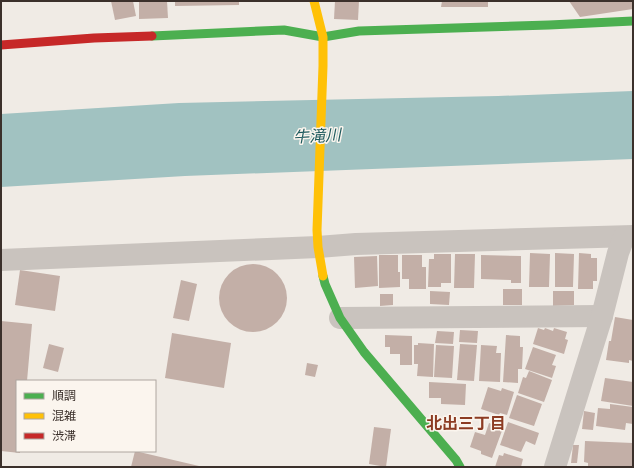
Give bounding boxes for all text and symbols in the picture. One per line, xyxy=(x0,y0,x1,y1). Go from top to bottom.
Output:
water label: 牛滝川 xyxy=(293,124,343,146)
legend xyxy=(16,380,156,452)
text: 順調 xyxy=(52,388,76,402)
text: 混雑 xyxy=(52,408,76,422)
district label: 北出三丁目 xyxy=(426,413,506,432)
text: 渋滞 xyxy=(52,428,76,442)

